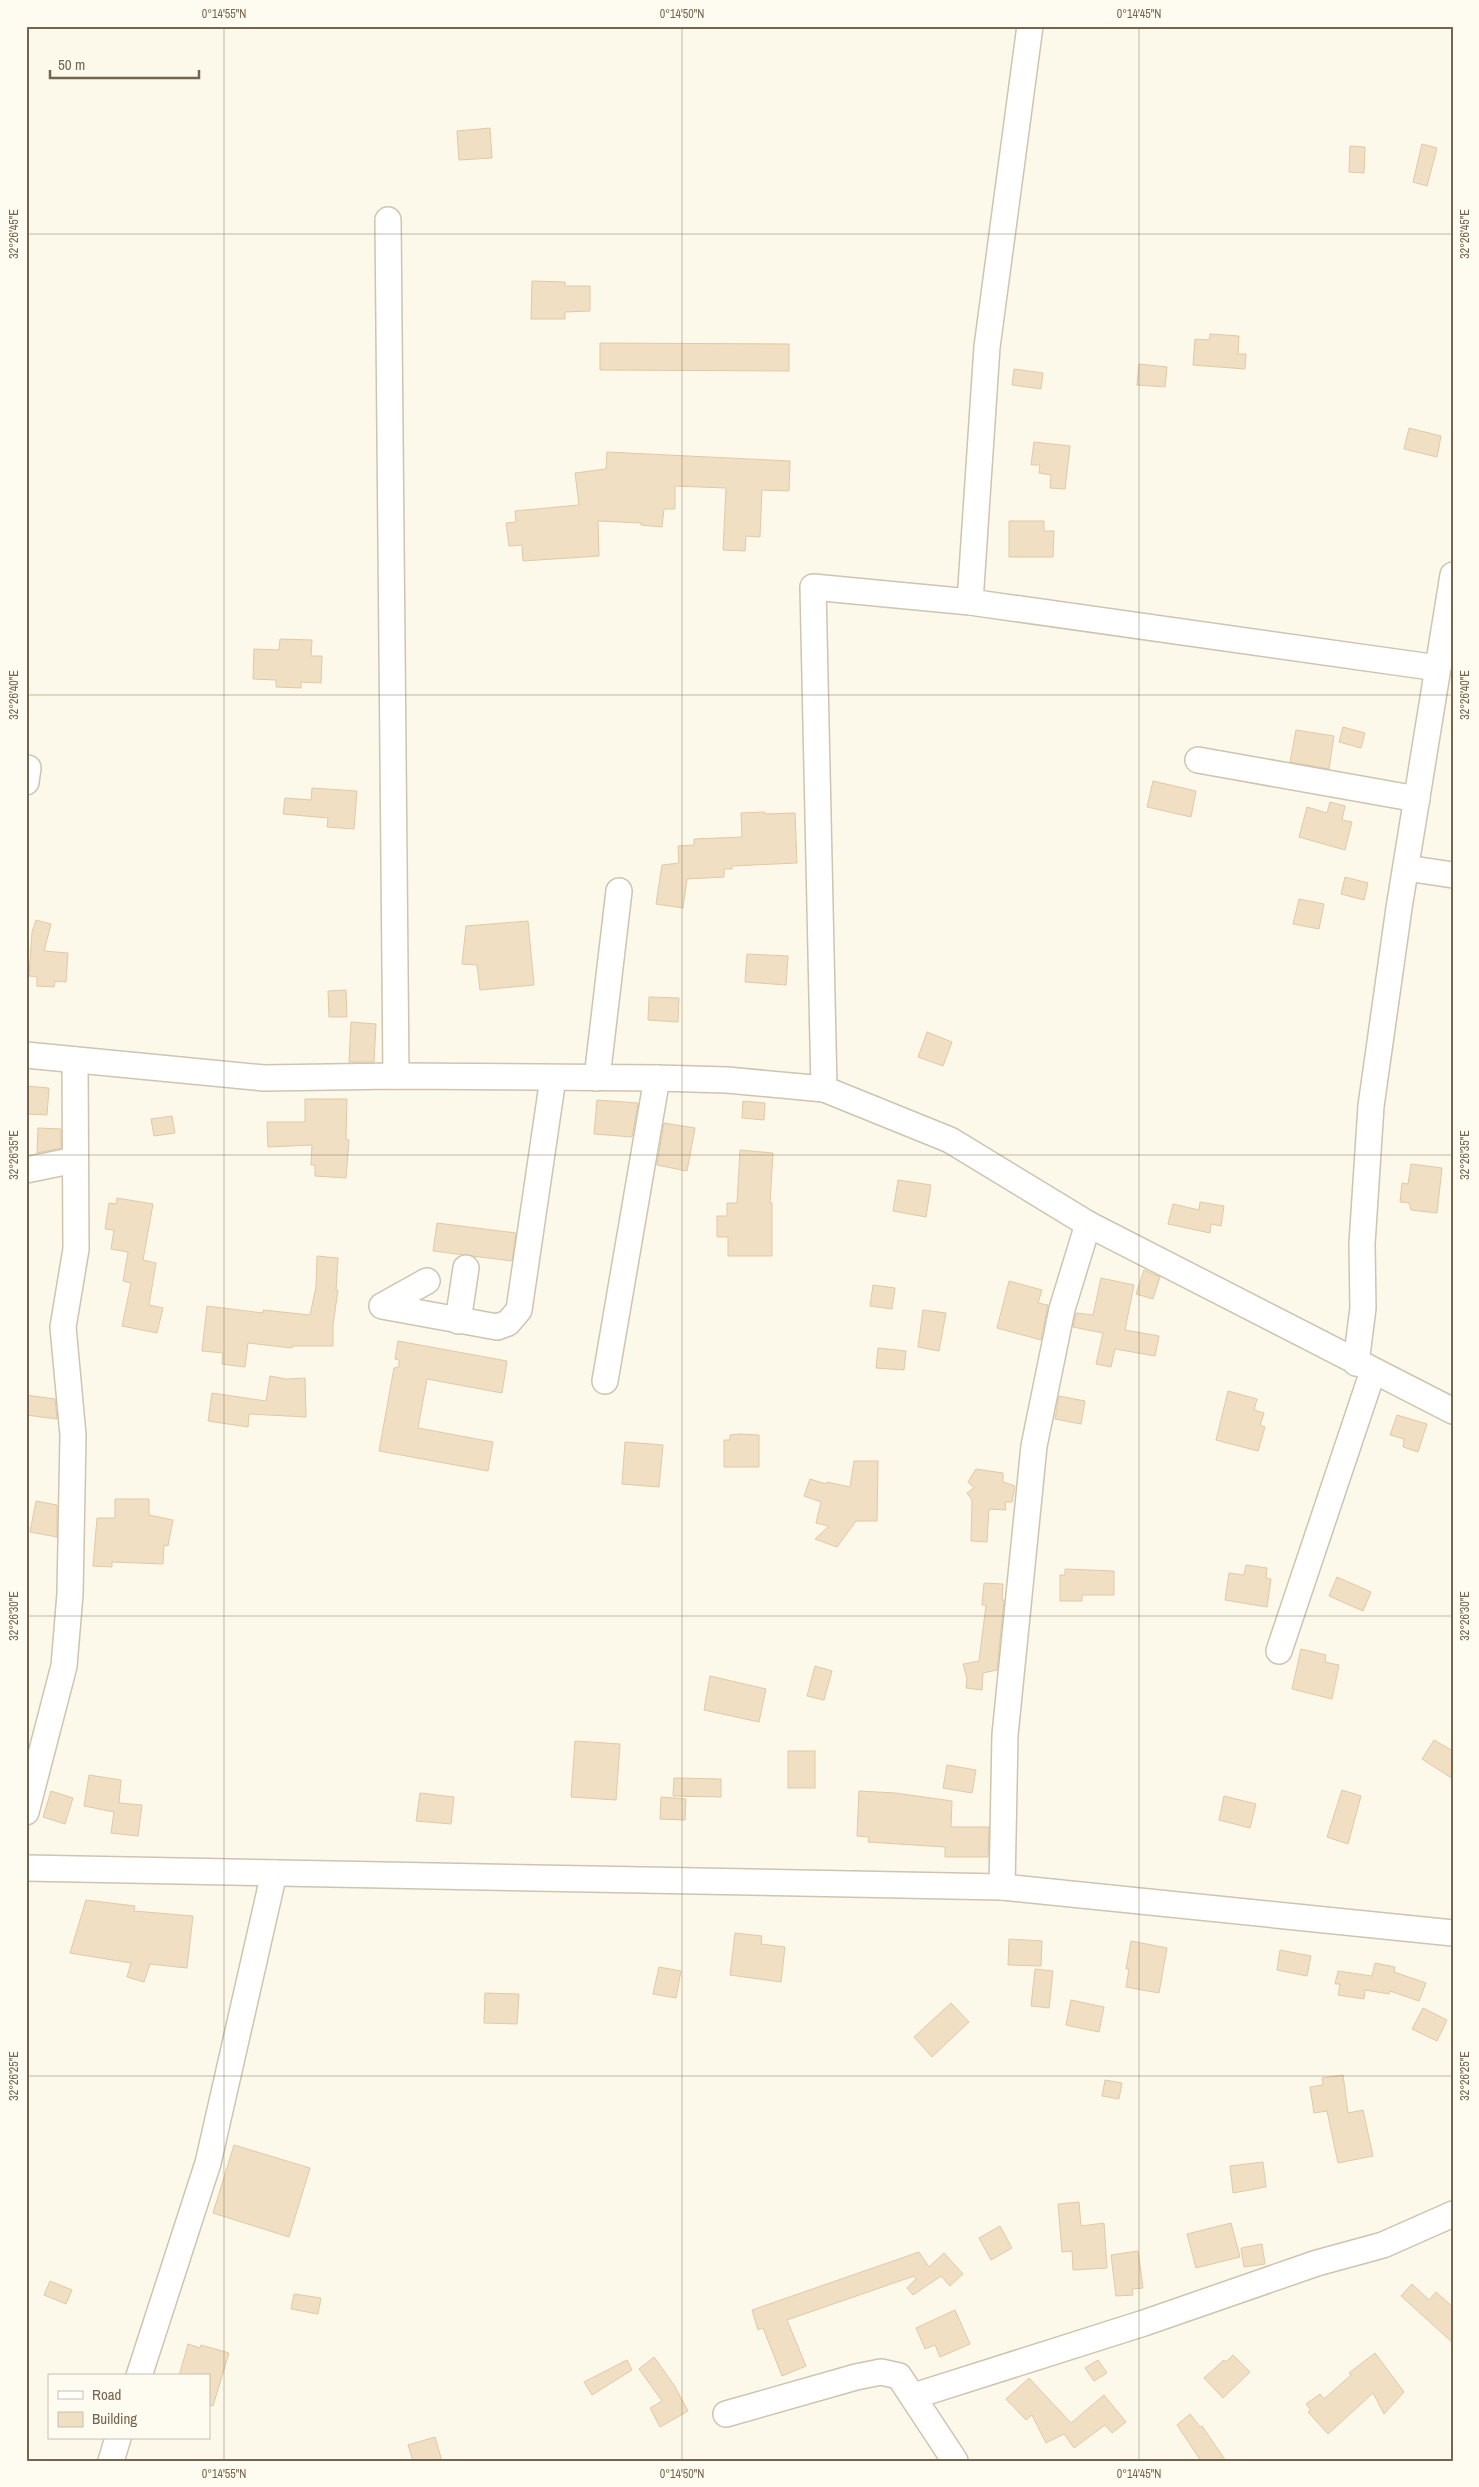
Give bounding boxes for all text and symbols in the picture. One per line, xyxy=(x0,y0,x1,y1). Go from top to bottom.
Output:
text: 0°14'55"N xyxy=(202,6,246,22)
text: 0°14'50"N xyxy=(660,6,704,22)
text: 0°14'45"N xyxy=(1117,6,1161,22)
scale bar xyxy=(50,48,199,80)
text: 50 m xyxy=(58,54,85,75)
text: 32°26'45"E xyxy=(6,209,22,259)
text: 32°26'45"E xyxy=(1457,209,1473,259)
text: 32°26'40"E xyxy=(6,670,22,720)
text: 32°26'40"E xyxy=(1457,670,1473,720)
text: 32°26'35"E xyxy=(6,1130,22,1180)
text: 32°26'35"E xyxy=(1457,1130,1473,1180)
text: 32°26'30"E xyxy=(6,1591,22,1641)
text: 32°26'30"E xyxy=(1457,1591,1473,1641)
text: 32°26'25"E xyxy=(6,2051,22,2101)
text: 32°26'25"E xyxy=(1457,2051,1473,2101)
legend xyxy=(48,2374,210,2440)
text: Road xyxy=(92,2384,121,2405)
text: Building xyxy=(92,2408,137,2429)
text: 0°14'55"N xyxy=(202,2466,246,2482)
text: 0°14'50"N xyxy=(660,2466,704,2482)
text: 0°14'45"N xyxy=(1117,2466,1161,2482)

